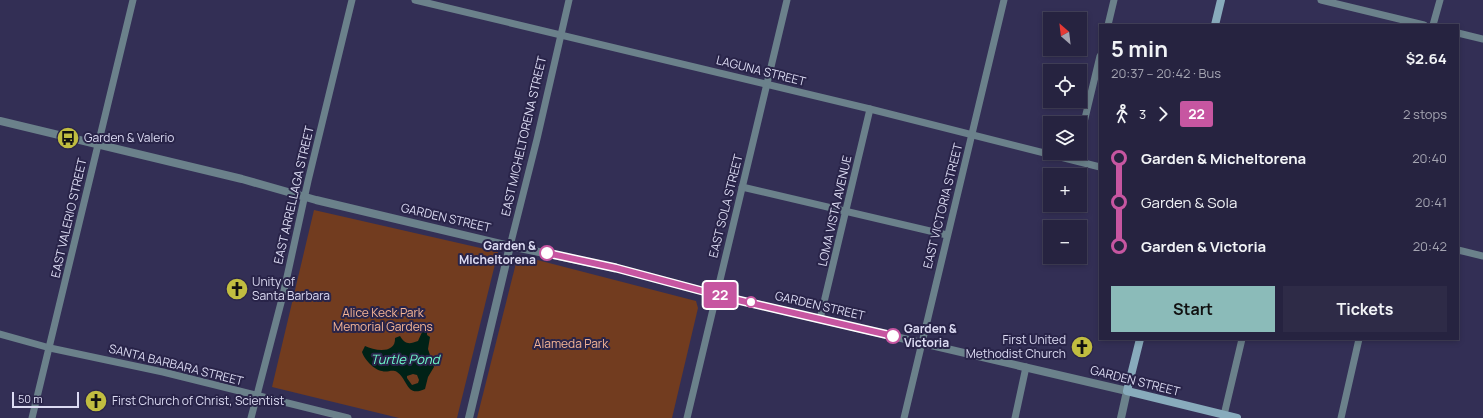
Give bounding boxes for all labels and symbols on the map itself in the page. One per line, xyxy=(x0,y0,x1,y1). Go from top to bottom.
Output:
north arrow xyxy=(1043,12,1087,56)
street label: LAGUNA STREET xyxy=(715,51,808,90)
street label: EAST MICHELTORENA STREET xyxy=(497,53,550,218)
street label: EAST ARRELLAGA STREET xyxy=(269,123,318,266)
bus stop icon: Garden & Valerio xyxy=(55,125,81,151)
place label: Garden & Valerio xyxy=(84,129,174,146)
street label: EAST VICTORIA STREET xyxy=(919,141,967,270)
street label: EAST SOLA STREET xyxy=(704,152,747,259)
street label: LOMA VISTA AVENUE xyxy=(813,154,856,268)
street label: EAST VALERIO STREET xyxy=(46,156,91,279)
street label: GARDEN STREET xyxy=(399,199,494,236)
place label: Garden & Micheltorena xyxy=(459,237,536,268)
marker: Garden & Micheltorena xyxy=(539,245,555,261)
place label: Unity of Santa Barbara xyxy=(252,273,330,304)
church icon: Unity of Santa Barbara xyxy=(224,276,250,302)
line badge: 22 xyxy=(702,282,738,308)
street label: GARDEN STREET xyxy=(773,287,868,324)
unlabelled marker xyxy=(745,296,757,308)
park label: Alice Keck Park Memorial Gardens xyxy=(333,304,433,335)
place label: Garden & Victoria xyxy=(904,320,957,351)
marker: Garden & Victoria xyxy=(885,328,901,344)
place label: First United Methodist Church xyxy=(966,331,1066,362)
church icon: First United Methodist Church xyxy=(1069,334,1095,360)
park label: Alameda Park xyxy=(534,335,609,352)
street label: SANTA BARBARA STREET xyxy=(107,340,246,390)
water label: Turtle Pond xyxy=(371,350,442,368)
street label: GARDEN STREET xyxy=(1088,361,1183,400)
church icon: First Church of Christ, Scientist xyxy=(83,388,109,414)
scale bar xyxy=(12,390,79,409)
place label: First Church of Christ, Scientist xyxy=(112,392,284,409)

